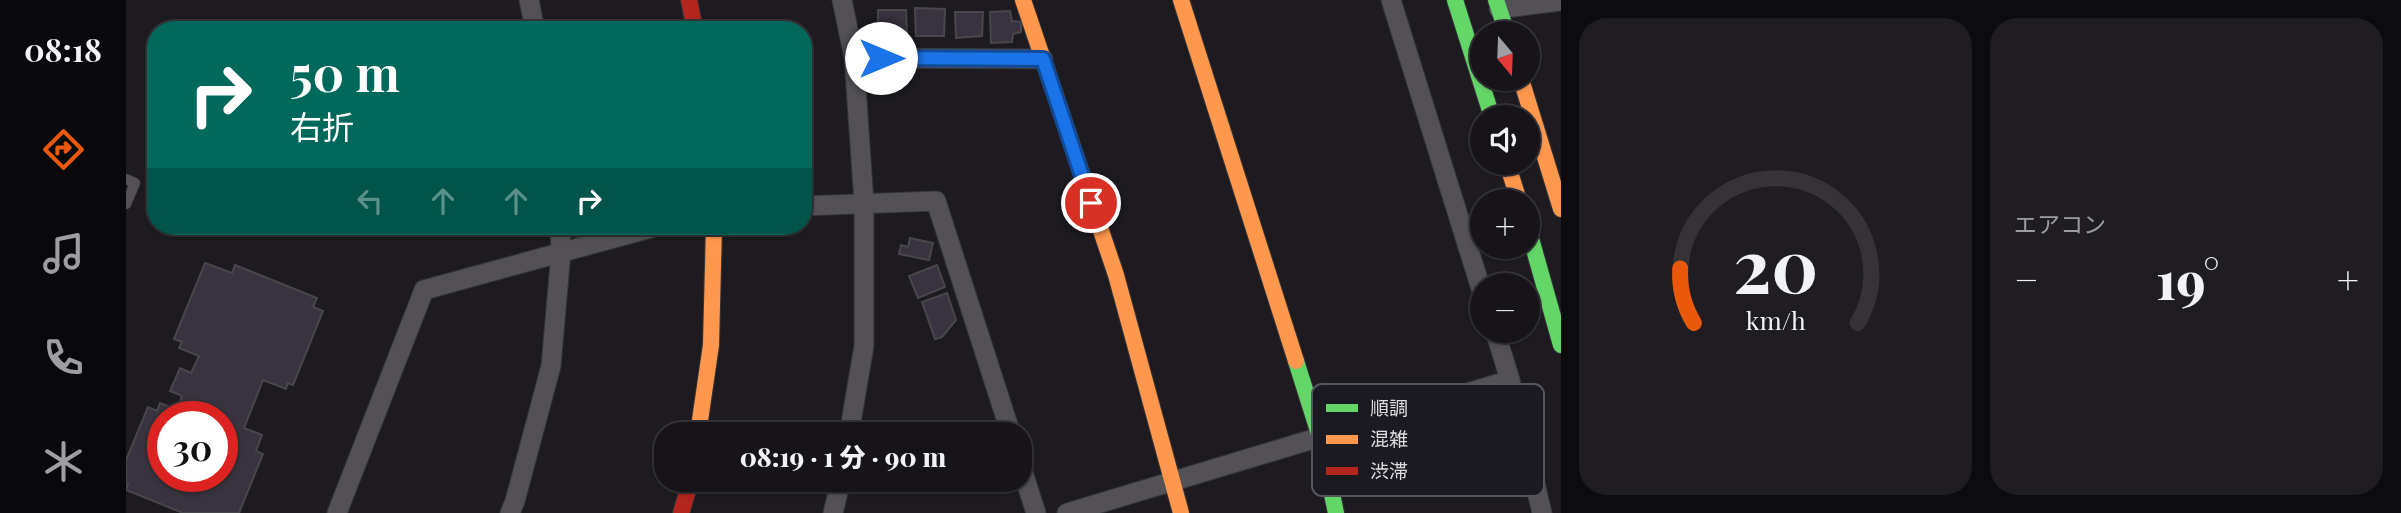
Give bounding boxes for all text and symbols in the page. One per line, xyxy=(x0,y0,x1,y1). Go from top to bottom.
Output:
position arrow xyxy=(844,21,918,95)
north arrow xyxy=(1470,21,1540,91)
map controls xyxy=(1470,21,1540,343)
text: 08:18 xyxy=(24,27,102,70)
text: 50 m xyxy=(290,39,400,104)
icon: right xyxy=(175,49,266,140)
text: 右折 xyxy=(290,104,354,147)
button: sound xyxy=(1470,105,1540,175)
icon: directions xyxy=(39,125,88,174)
pin xyxy=(1061,173,1121,233)
icon: left xyxy=(351,182,389,220)
icon: ahead xyxy=(424,182,462,220)
icon: ahead xyxy=(497,182,535,220)
icon: right xyxy=(570,182,608,220)
icon: arrive xyxy=(1072,184,1110,222)
button: + xyxy=(1470,189,1540,259)
text: エアコン xyxy=(2014,208,2106,239)
text: 20 xyxy=(1733,214,1818,311)
icon: music xyxy=(39,229,88,278)
text: 19° xyxy=(2156,244,2219,313)
text: − xyxy=(2014,253,2039,304)
text: + xyxy=(2337,253,2359,304)
button: − xyxy=(1470,273,1540,343)
text: km/h xyxy=(1746,302,1806,335)
icon: phone xyxy=(39,333,88,382)
legend xyxy=(1312,384,1544,496)
text: 順調 xyxy=(1370,394,1408,420)
speed limit sign: 30 xyxy=(147,401,238,492)
text: 混雑 xyxy=(1370,425,1408,451)
icon: climate xyxy=(39,437,88,486)
text: 08:19 · 1 分 · 90 m xyxy=(740,439,946,474)
text: 渋滞 xyxy=(1370,457,1408,483)

